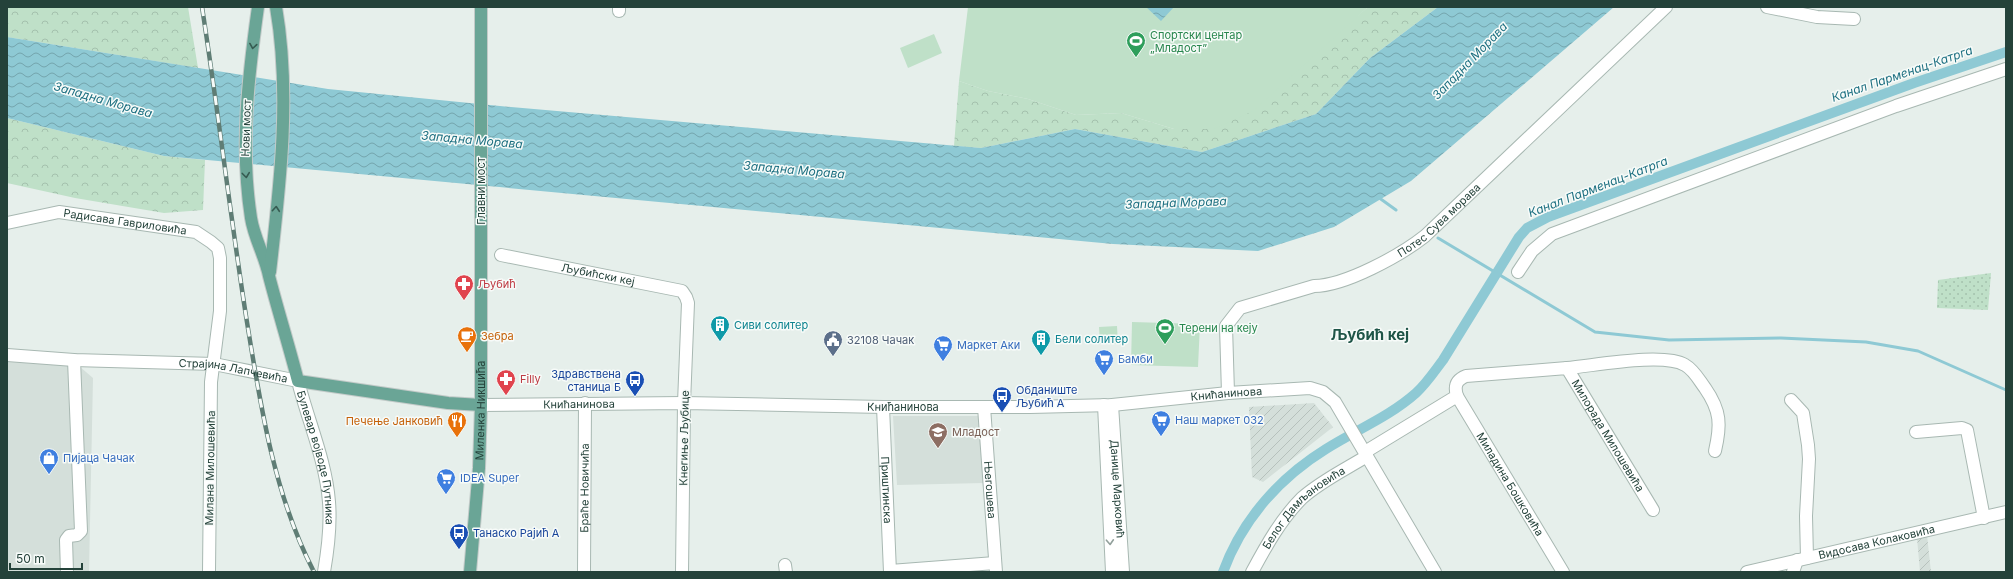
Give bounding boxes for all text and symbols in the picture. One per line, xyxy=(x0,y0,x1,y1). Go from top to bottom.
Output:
water label: Западна Морава xyxy=(1429,19,1510,102)
place label: Спортски центар „Младост” xyxy=(1150,28,1242,55)
sports icon: Спортски центар „Младост” xyxy=(1125,30,1147,58)
one-way arrow xyxy=(249,42,257,49)
water label: Канал Парменац-Катрга xyxy=(1829,42,1974,105)
water label: Западна Морава xyxy=(52,78,154,121)
street label: Нови мост xyxy=(238,98,254,157)
water label: Западна Морава xyxy=(421,128,523,151)
water label: Канал Парменац-Катрга xyxy=(1526,153,1670,220)
street label: Главни мост xyxy=(474,156,488,225)
water label: Западна Морава xyxy=(743,158,845,181)
one-way arrow xyxy=(241,172,250,178)
street label: Потес Сува морава xyxy=(1395,180,1483,260)
water label: Западна Морава xyxy=(1125,193,1227,212)
street label: Радисава Гавриловића xyxy=(63,206,188,238)
one-way arrow xyxy=(271,206,280,212)
street label: Љубићски кеј xyxy=(560,260,636,288)
pharmacy icon: Љубић xyxy=(453,273,475,301)
place label: Љубић xyxy=(478,277,516,291)
building icon: Сиви солитер xyxy=(709,314,731,342)
sports icon: Терени на кеју xyxy=(1154,317,1176,345)
place label: Сиви солитер xyxy=(734,318,808,332)
place label: Терени на кеју xyxy=(1179,321,1258,335)
cafe icon: Зебра xyxy=(456,325,478,353)
district label: Љубић кеј xyxy=(1331,325,1409,344)
building icon: Бели солитер xyxy=(1030,328,1052,356)
place label: Зебра xyxy=(481,329,514,343)
public building icon: 32108 Чачак xyxy=(822,329,844,357)
place label: Бели солитер xyxy=(1055,332,1129,346)
place label: 32108 Чачак xyxy=(847,333,914,347)
supermarket icon: Маркет Аки xyxy=(932,334,954,362)
place label: Маркет Аки xyxy=(957,338,1020,352)
supermarket icon: Бамби xyxy=(1093,348,1115,376)
place label: Бамби xyxy=(1118,352,1153,366)
street label: Страјина Лапчевића xyxy=(178,356,289,386)
street label: Миленка Никшића xyxy=(472,360,488,461)
place label: Здравствена станица Б xyxy=(551,367,621,394)
pharmacy icon: Filly xyxy=(495,368,517,396)
bus stop icon: Здравствена станица Б xyxy=(624,369,646,397)
place label: Filly xyxy=(520,372,541,386)
street label: Милорада Милошевића xyxy=(1569,377,1647,494)
place label: Обданиште Љубић А xyxy=(1016,383,1077,410)
street label: Книћанинова xyxy=(1190,384,1263,404)
bus stop icon: Обданиште Љубић А xyxy=(991,385,1013,413)
street label: Булевар војводе Путника xyxy=(294,389,337,525)
street label: Кнегиње Љубице xyxy=(676,390,692,486)
street label: Книћанинова xyxy=(543,397,615,411)
street label: Книћанинова xyxy=(867,400,939,414)
supermarket icon: Наш маркет 032 xyxy=(1150,409,1172,437)
street label: Милана Милошевића xyxy=(202,410,218,526)
restaurant icon: Печење Јанковић xyxy=(446,410,468,438)
place label: Наш маркет 032 xyxy=(1175,413,1264,427)
place label: Печење Јанковић xyxy=(346,414,443,428)
school or university icon: Младост xyxy=(927,421,949,449)
place label: Младост xyxy=(952,425,1000,439)
street label: Миладина Бошковића xyxy=(1474,430,1547,539)
street label: Данице Марковић xyxy=(1107,439,1128,539)
street label: Браће Новичића xyxy=(577,443,592,533)
shop icon: Пијаца Чачак xyxy=(38,447,60,475)
place label: Пијаца Чачак xyxy=(63,451,135,465)
street label: Приштинска xyxy=(878,456,895,524)
street label: Његошева xyxy=(981,460,999,519)
street label: Белог Дамљановића xyxy=(1259,463,1348,551)
supermarket icon: IDEA Super xyxy=(435,467,457,495)
place label: IDEA Super xyxy=(460,471,519,485)
bus stop icon: Танаско Рајић А xyxy=(448,522,470,550)
street label: Видосава Колаковића xyxy=(1817,522,1936,562)
place label: Танаско Рајић А xyxy=(473,526,560,540)
one-way arrow xyxy=(1106,539,1115,545)
scale bar xyxy=(10,545,82,571)
text: 50 m xyxy=(16,551,45,566)

